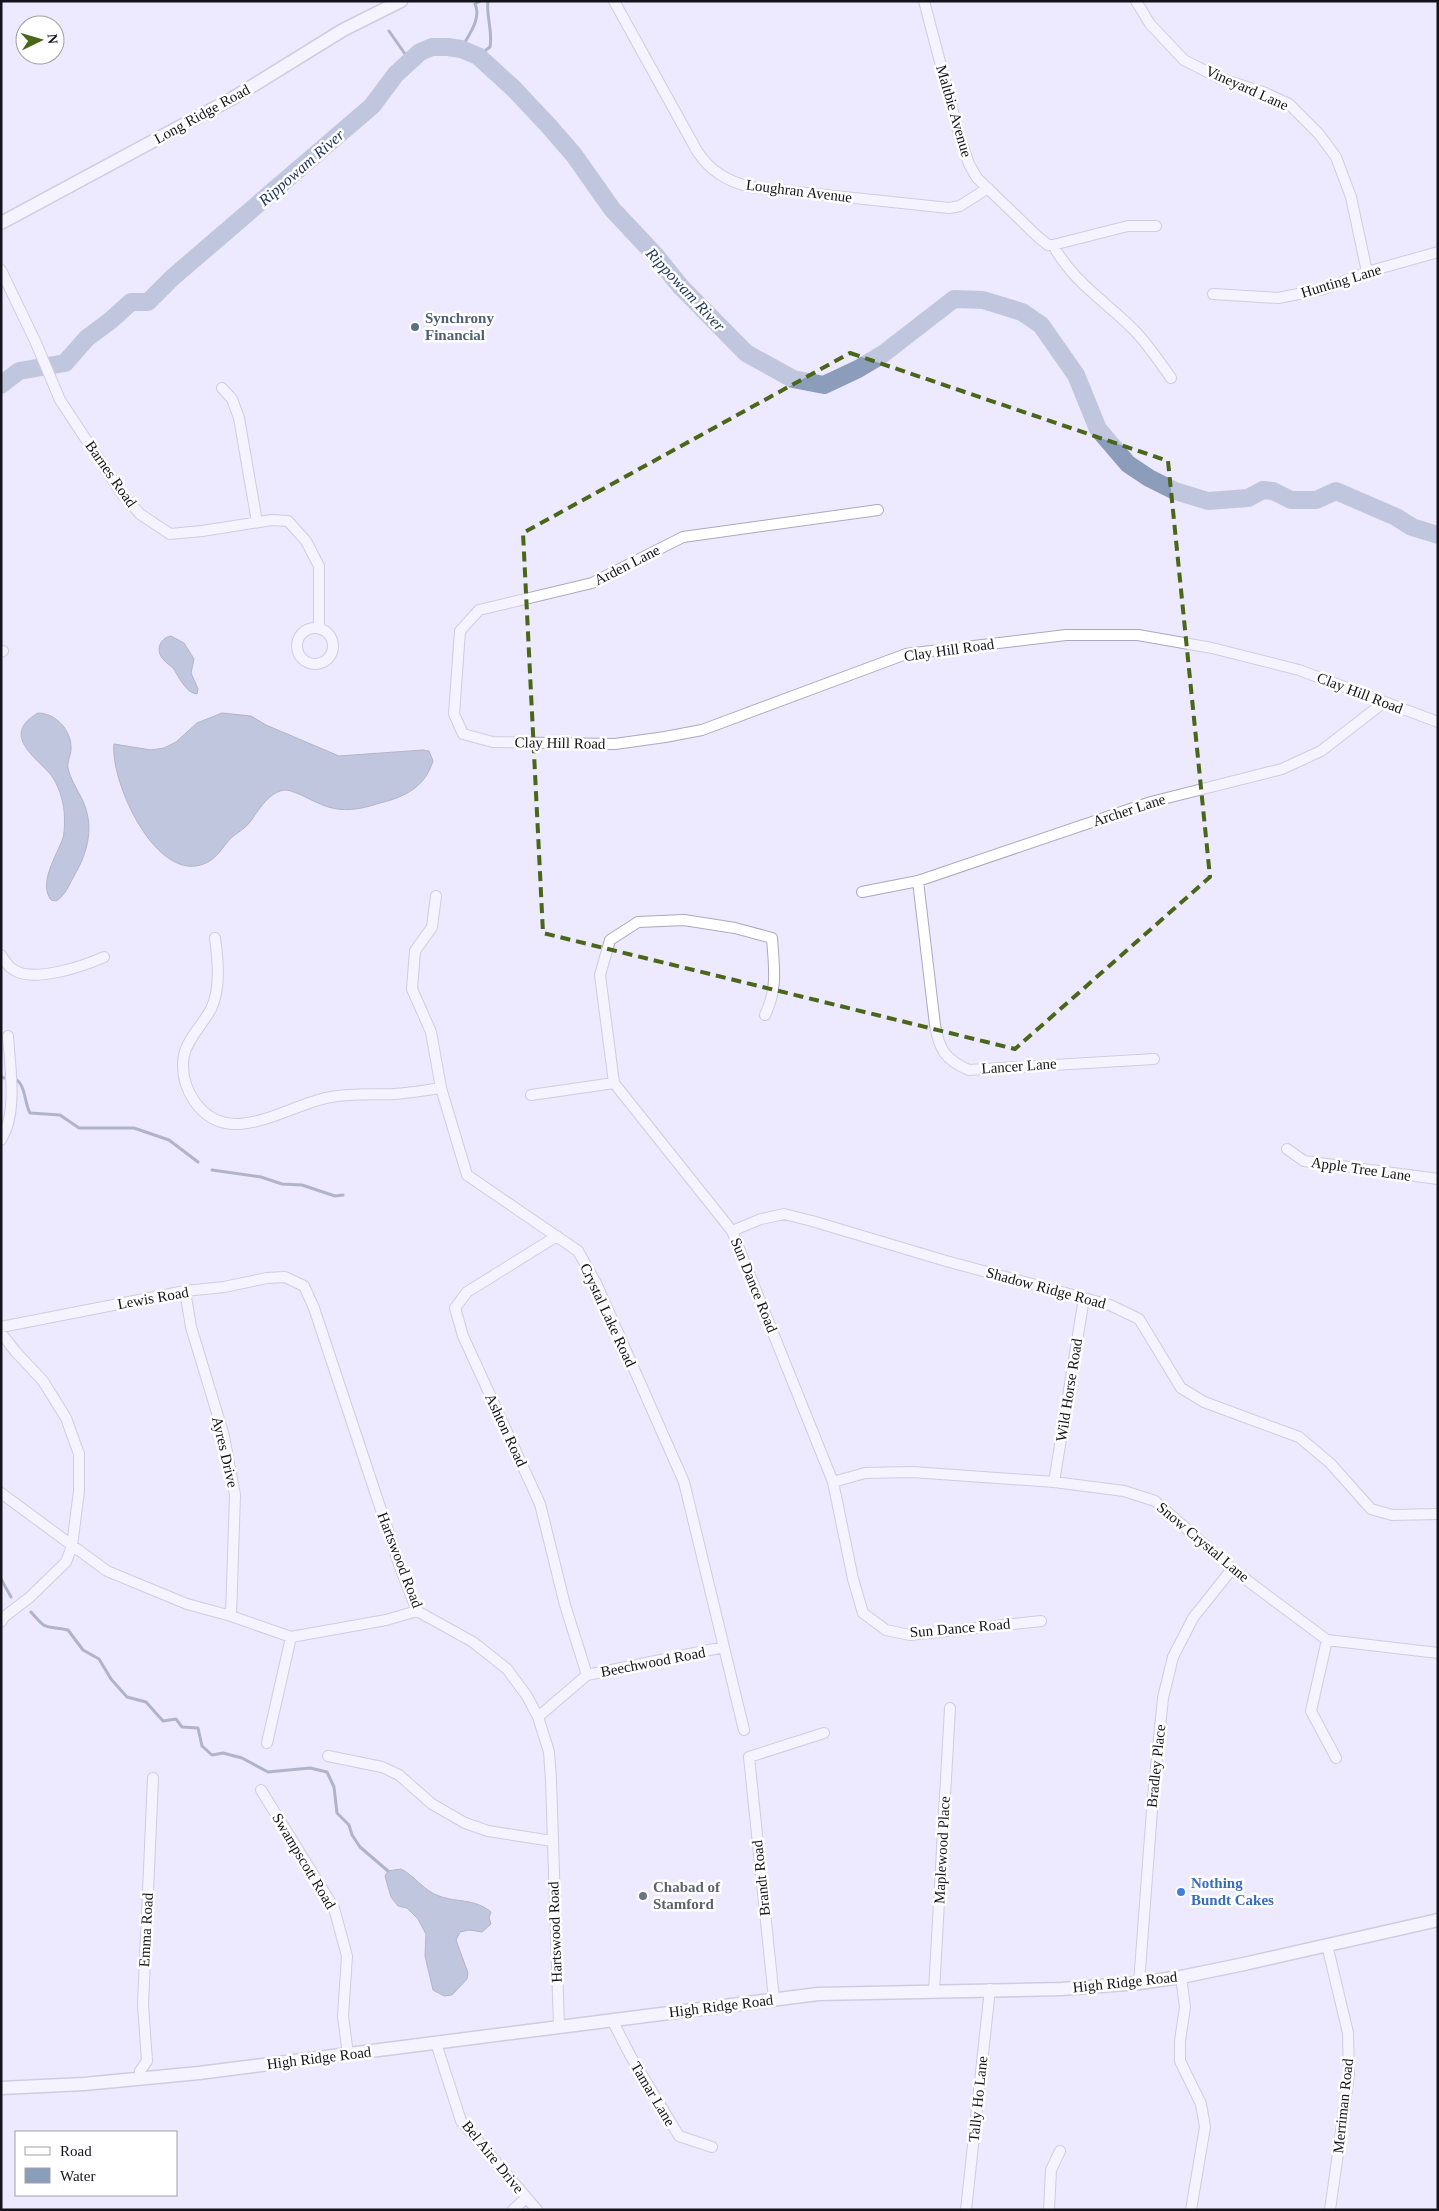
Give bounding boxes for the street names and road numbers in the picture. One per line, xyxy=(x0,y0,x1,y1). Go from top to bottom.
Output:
street label: Maltbie Avenue xyxy=(933,63,975,159)
street label: Vineyard Lane xyxy=(1203,63,1291,113)
street label: Long Ridge Road xyxy=(151,81,253,147)
street label: Loughran Avenue xyxy=(745,177,853,205)
street label: Hunting Lane xyxy=(1299,261,1383,301)
street label: Barnes Road xyxy=(82,438,140,511)
street label: Arden Lane xyxy=(592,542,663,588)
street label: Clay Hill Road xyxy=(903,636,996,664)
street label: Clay Hill Road xyxy=(1315,669,1406,717)
street label: Clay Hill Road xyxy=(514,734,606,752)
street label: Archer Lane xyxy=(1091,791,1168,829)
street label: Lancer Lane xyxy=(981,1055,1057,1077)
street label: Apple Tree Lane xyxy=(1310,1154,1412,1184)
street label: Sun Dance Road xyxy=(728,1235,780,1335)
street label: Crystal Lake Road xyxy=(577,1261,639,1370)
street label: Shadow Ridge Road xyxy=(984,1264,1108,1312)
street label: Lewis Road xyxy=(116,1284,190,1312)
street label: Wild Horse Road xyxy=(1053,1337,1085,1443)
street label: Ashton Road xyxy=(482,1391,530,1470)
street label: Ayres Drive xyxy=(209,1415,241,1489)
street label: Snow Crystal Lane xyxy=(1154,1499,1252,1585)
street label: Hartswood Road xyxy=(374,1510,426,1611)
street label: Sun Dance Road xyxy=(909,1616,1011,1640)
street label: Beechwood Road xyxy=(599,1644,707,1680)
street label: Bradley Place xyxy=(1144,1723,1168,1808)
street label: Maplewood Place xyxy=(931,1795,953,1904)
street label: Swampscott Road xyxy=(269,1810,339,1912)
street label: Brandt Road xyxy=(749,1839,773,1917)
street label: Hartswood Road xyxy=(545,1881,565,1983)
street label: Emma Road xyxy=(136,1892,156,1968)
street label: High Ridge Road xyxy=(1072,1969,1179,1995)
street label: High Ridge Road xyxy=(668,1992,775,2020)
street label: High Ridge Road xyxy=(266,2044,373,2072)
street label: Tally Ho Lane xyxy=(966,2055,991,2143)
street label: Merriman Road xyxy=(1330,2057,1356,2154)
street label: Tamar Lane xyxy=(628,2059,679,2129)
street label: Bel Aire Drive xyxy=(459,2118,527,2197)

